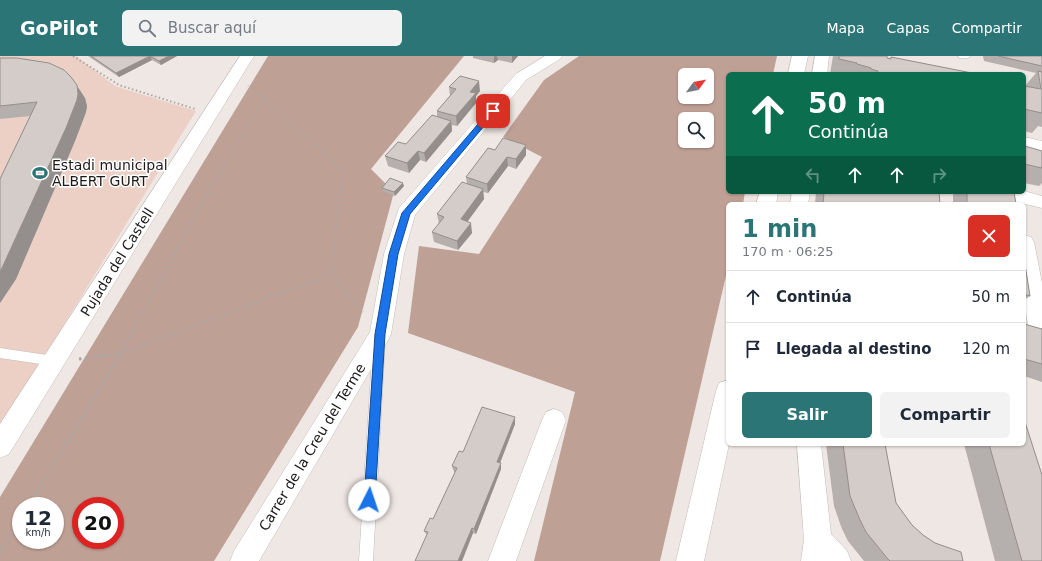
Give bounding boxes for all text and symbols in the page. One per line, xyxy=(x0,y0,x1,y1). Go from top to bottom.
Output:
search box xyxy=(122,10,402,46)
text: GoPilot xyxy=(20,17,98,39)
icon: search xyxy=(136,17,158,39)
text: Buscar aquí xyxy=(168,19,256,37)
text: Mapa xyxy=(826,20,865,36)
text: Capas xyxy=(887,20,930,36)
text: Compartir xyxy=(952,20,1022,36)
north arrow xyxy=(678,68,714,104)
map controls xyxy=(678,68,714,148)
text: 50 m xyxy=(808,87,886,120)
icon: ahead xyxy=(742,88,794,140)
pin xyxy=(476,94,510,128)
icon: arrive xyxy=(482,100,504,122)
button: search xyxy=(678,112,714,148)
text: Continúa xyxy=(808,121,889,142)
place label: Estadi municipal ALBERT GURT xyxy=(52,157,168,189)
sports icon: Estadi municipal ALBERT GURT xyxy=(31,164,49,182)
icon: left xyxy=(802,164,824,186)
icon: ahead xyxy=(844,164,866,186)
icon: ahead xyxy=(886,164,908,186)
icon: right xyxy=(928,164,950,186)
street label: Pujada del Castell xyxy=(77,205,157,319)
text: 1 min xyxy=(742,215,817,243)
button: close xyxy=(968,215,1010,257)
text: 170 m · 06:25 xyxy=(742,244,833,259)
icon: ahead xyxy=(742,286,764,308)
text: Continúa xyxy=(776,288,852,306)
text: 50 m xyxy=(972,288,1010,306)
icon: arrive xyxy=(742,338,764,360)
text: Llegada al destino xyxy=(776,340,931,358)
text: 120 m xyxy=(962,340,1010,358)
street label: Carrer de la Creu del Terme xyxy=(256,360,368,534)
button: Salir xyxy=(742,392,872,438)
button: Compartir xyxy=(880,392,1010,438)
position arrow xyxy=(348,479,390,521)
speed limit sign: 20 xyxy=(72,497,124,549)
text: 12 xyxy=(24,506,52,530)
text: km/h xyxy=(25,527,51,538)

